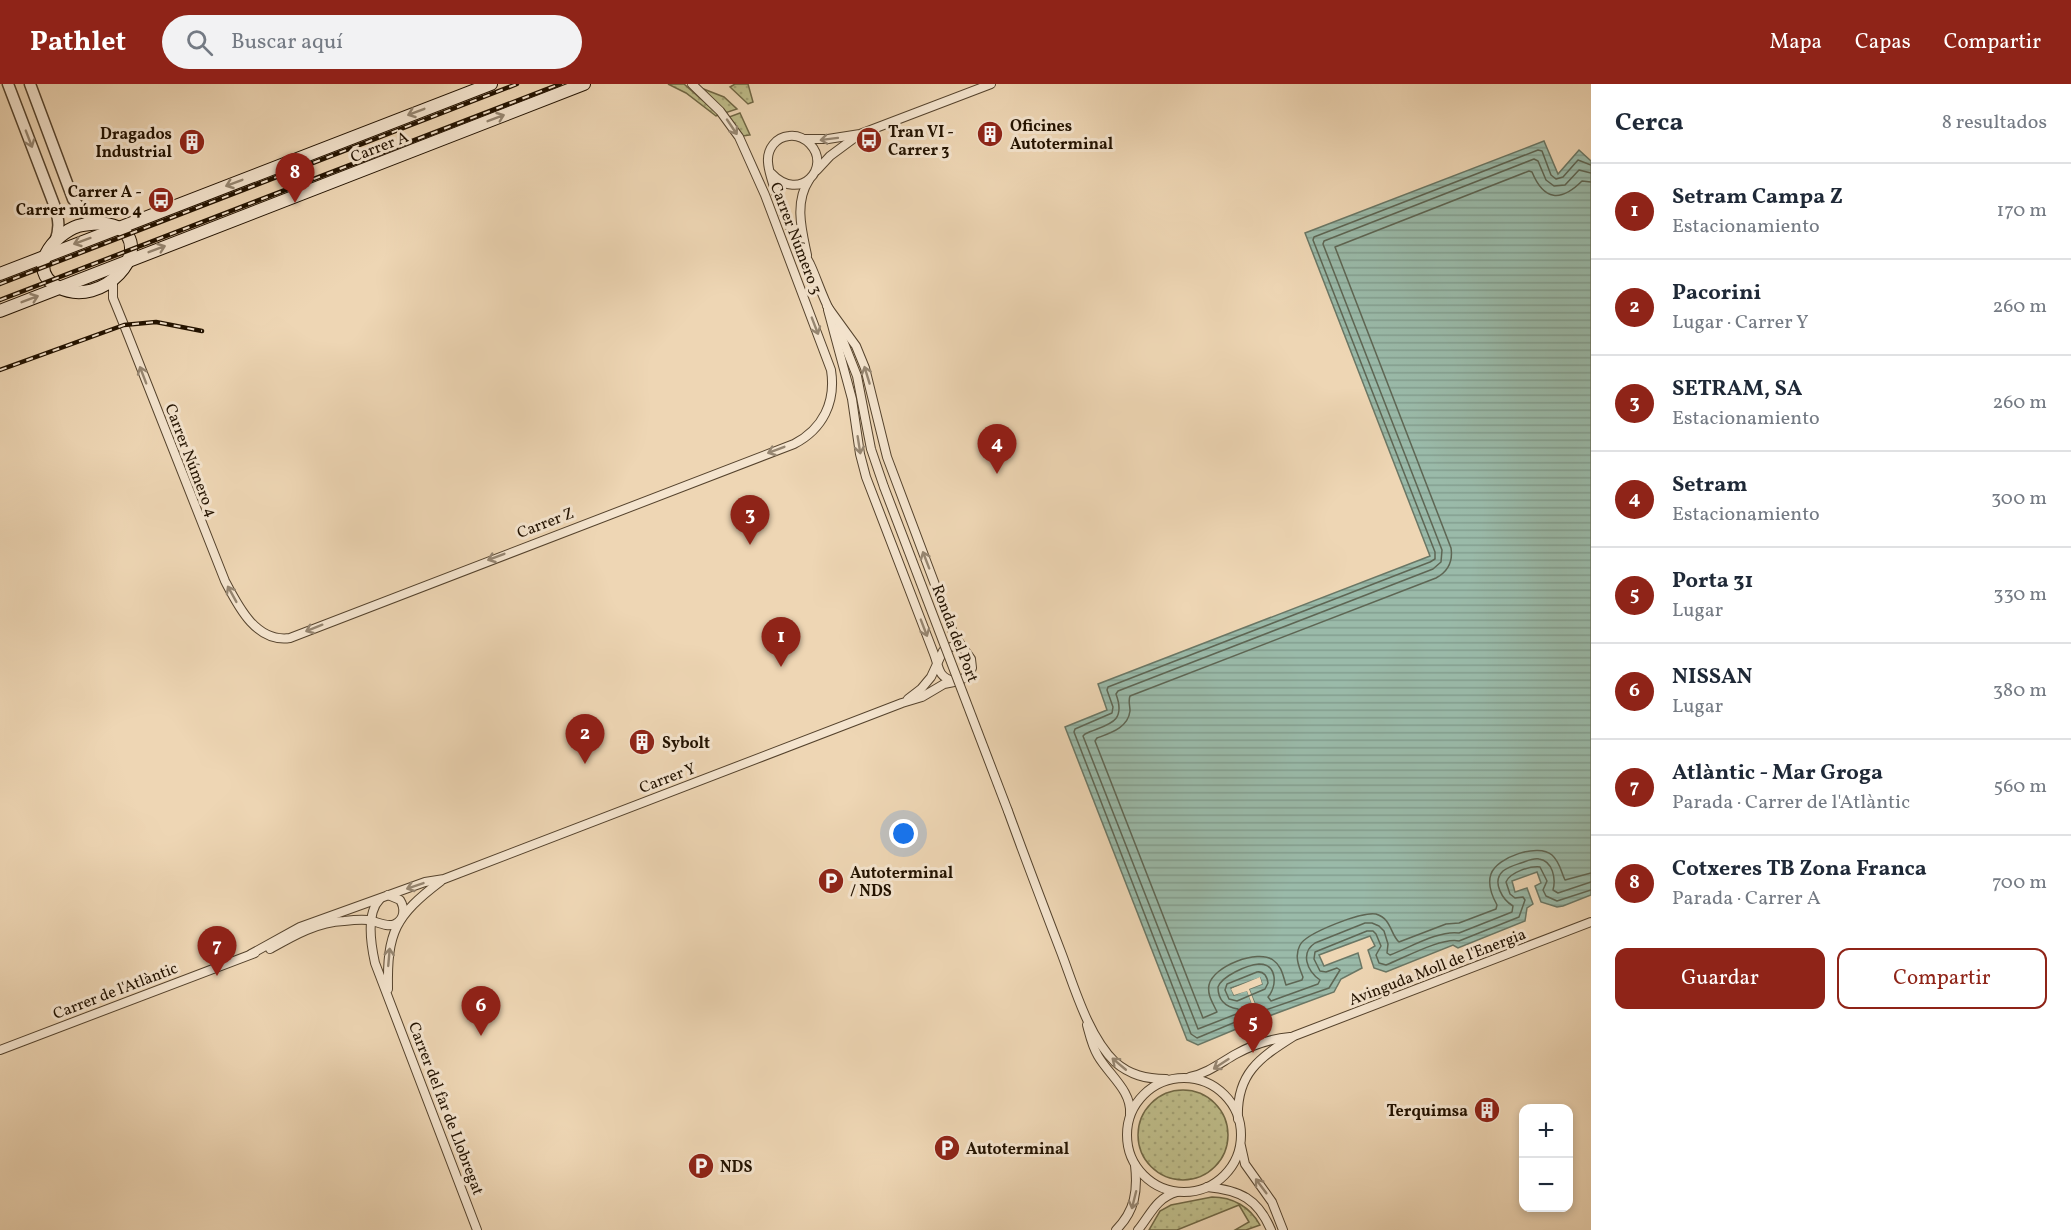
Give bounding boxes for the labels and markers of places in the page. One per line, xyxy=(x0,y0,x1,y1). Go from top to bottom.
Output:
place label: Oficines Autoterminal xyxy=(1010,116,1114,156)
building icon: Oficines Autoterminal xyxy=(975,119,1005,149)
place label: Tran VI - Carrer 3 xyxy=(888,122,954,162)
place label: Dragados Industrial xyxy=(95,124,173,164)
bus stop icon: Tran VI - Carrer 3 xyxy=(854,125,884,155)
building icon: Dragados Industrial xyxy=(177,127,207,157)
pin: 8 xyxy=(276,154,314,203)
place label: Carrer A - Carrer número 4 xyxy=(16,182,142,222)
bus stop icon: Carrer A - Carrer número 4 xyxy=(146,185,176,215)
pin: 4 xyxy=(978,424,1016,474)
pin: 3 xyxy=(730,496,770,545)
pin: 1 xyxy=(762,618,800,667)
pin: 2 xyxy=(566,714,604,764)
building icon: Sybolt xyxy=(627,727,657,757)
place label: Sybolt xyxy=(662,733,710,755)
place label: Autoterminal / NDS xyxy=(850,863,954,903)
parking icon: Autoterminal / NDS xyxy=(816,866,846,896)
pin: 7 xyxy=(198,926,236,976)
pin: 6 xyxy=(462,986,500,1036)
pin: 5 xyxy=(1234,1004,1272,1053)
building icon: Terquimsa xyxy=(1472,1095,1502,1125)
place label: Terquimsa xyxy=(1387,1101,1468,1123)
parking icon: Autoterminal xyxy=(932,1133,962,1163)
place label: Autoterminal xyxy=(966,1139,1070,1161)
parking icon: NDS xyxy=(686,1151,716,1181)
place label: NDS xyxy=(720,1157,752,1179)

